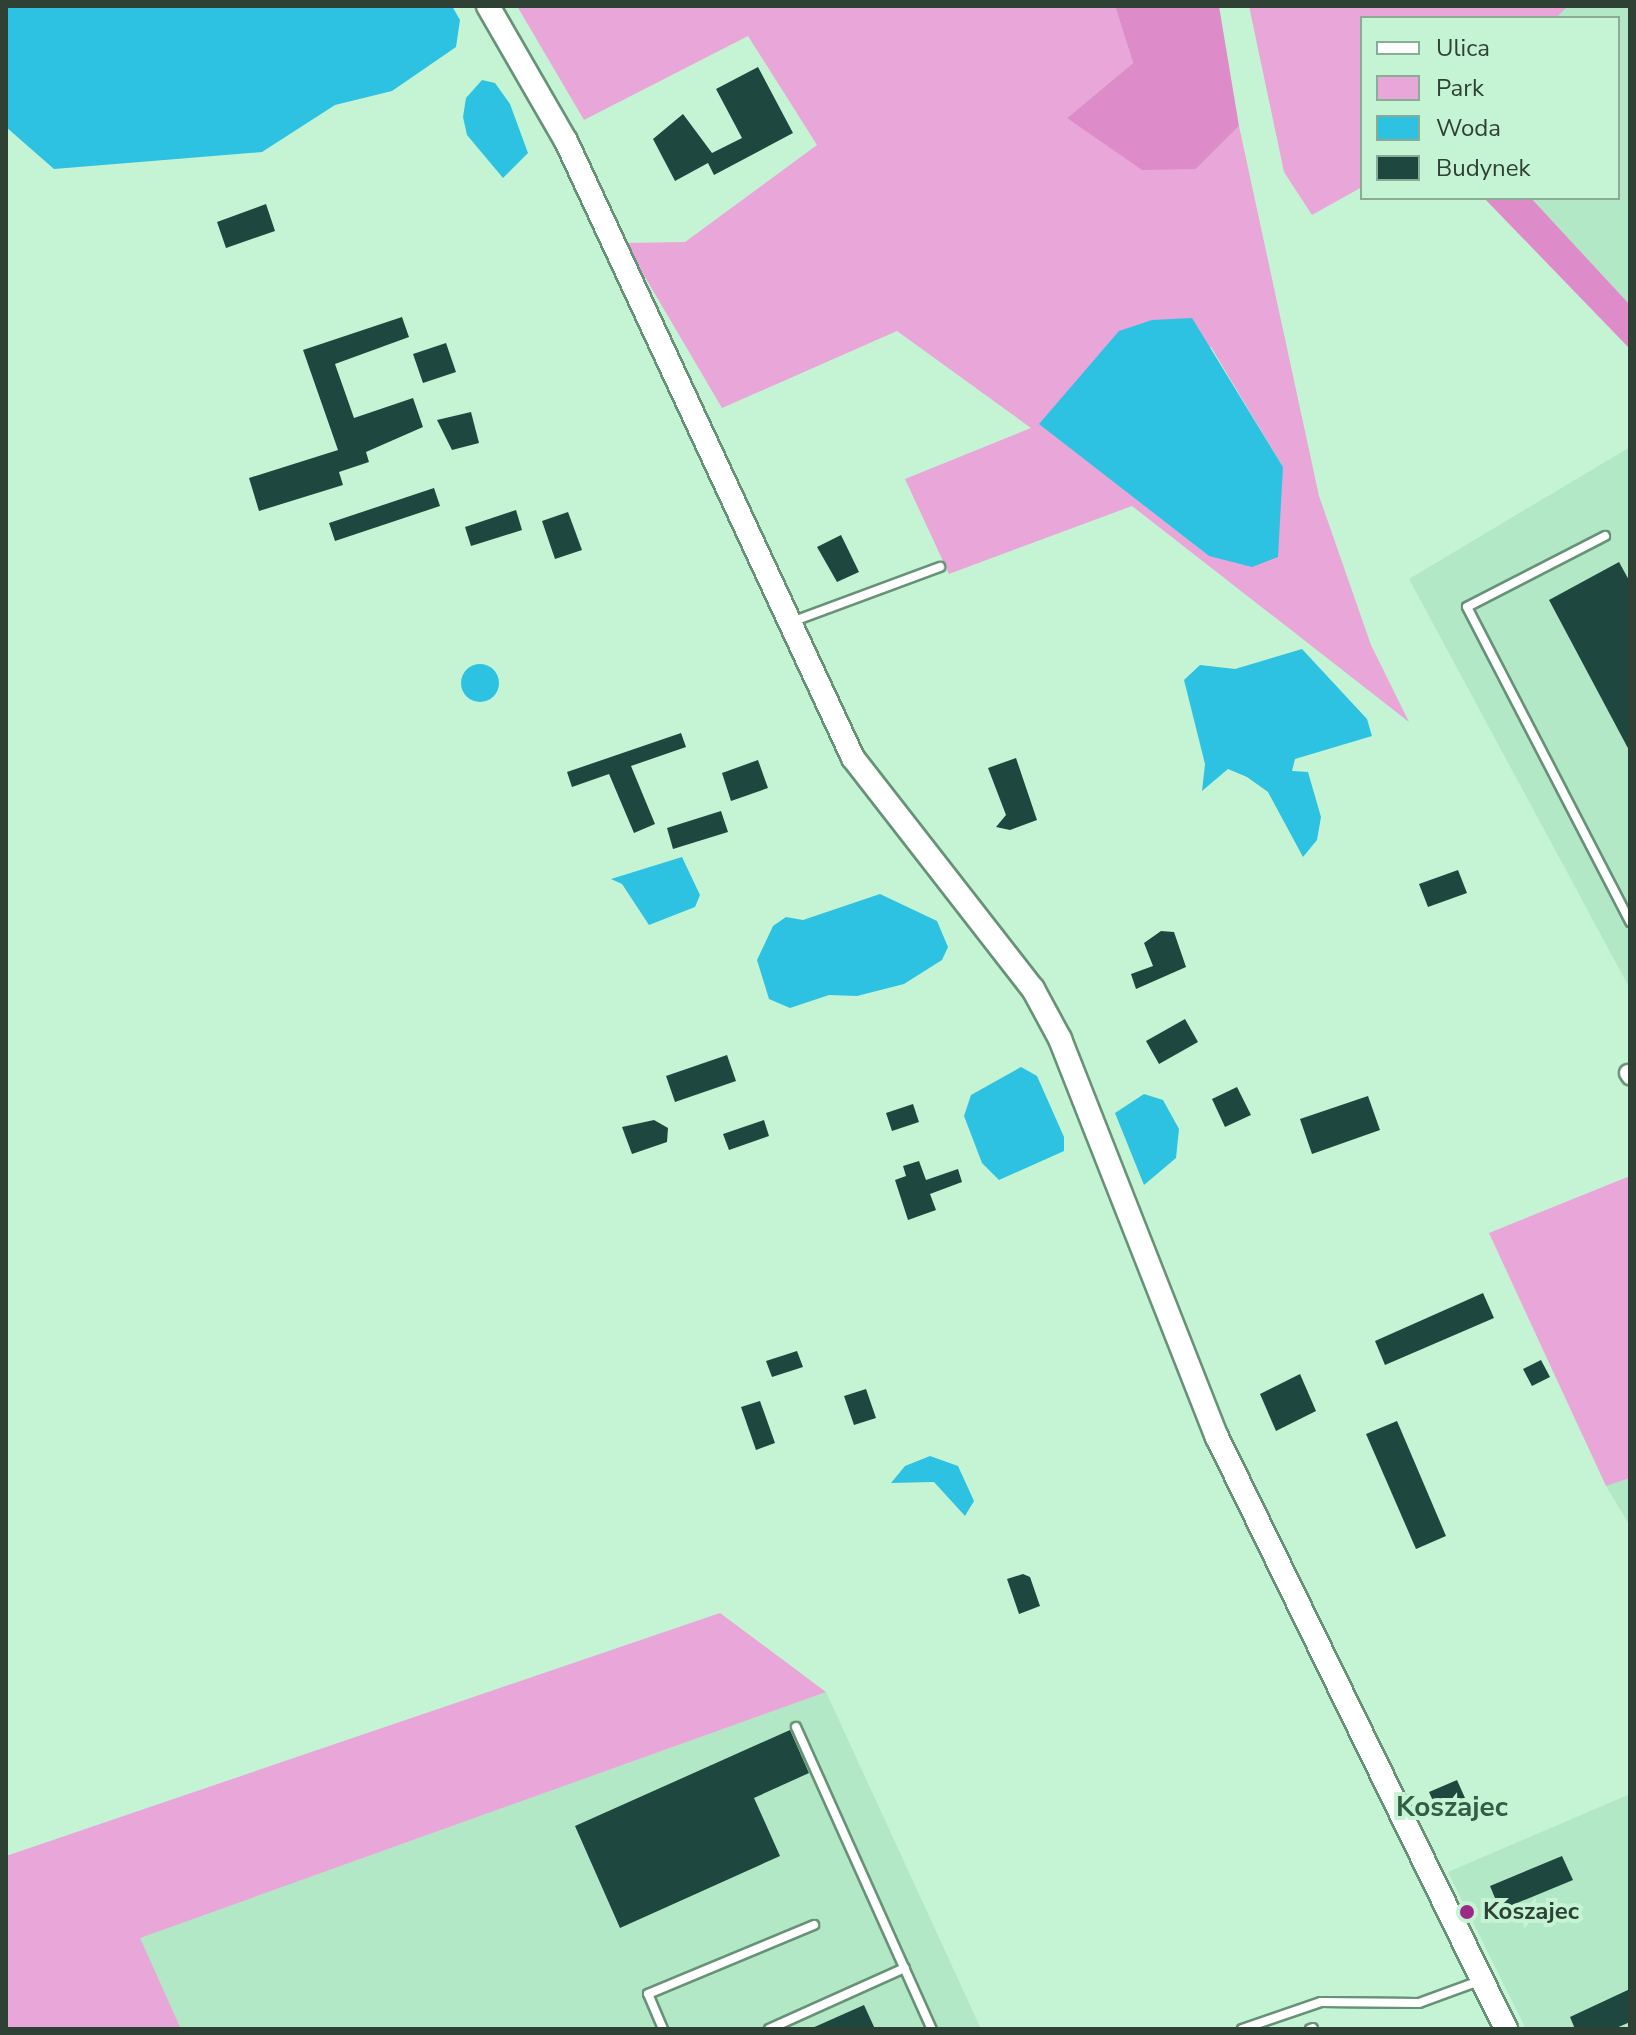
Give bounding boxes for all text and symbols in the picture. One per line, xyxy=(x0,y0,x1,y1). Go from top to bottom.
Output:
legend xyxy=(1360,16,1620,200)
text: Ulica xyxy=(1436,32,1490,64)
text: Park xyxy=(1436,72,1484,104)
text: Woda xyxy=(1436,112,1501,144)
text: Budynek xyxy=(1436,152,1530,184)
district label: Koszajec xyxy=(1396,1790,1508,1824)
place label: Koszajec xyxy=(1483,1898,1579,1926)
marker: Koszajec xyxy=(1458,1903,1476,1921)

